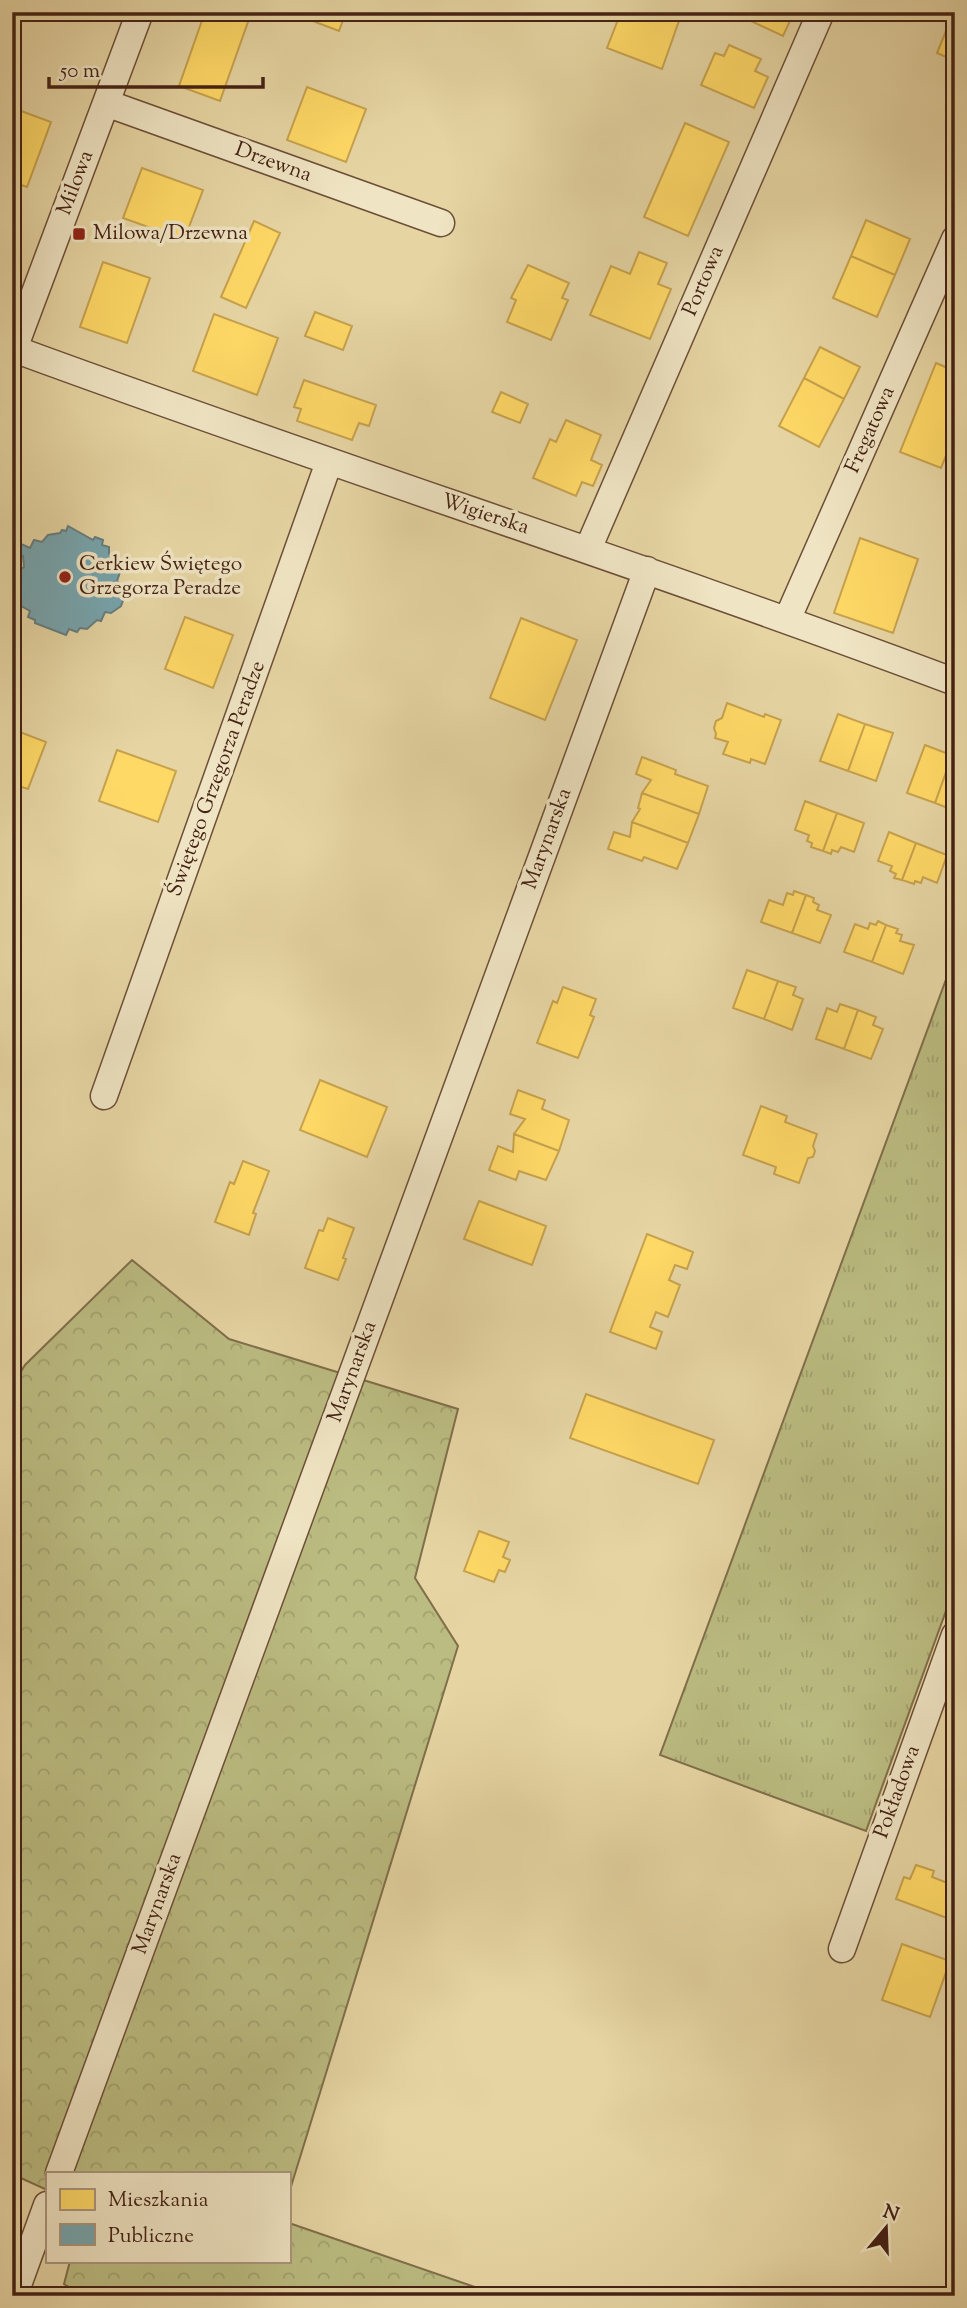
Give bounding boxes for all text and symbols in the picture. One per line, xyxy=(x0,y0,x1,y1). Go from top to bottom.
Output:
scale bar xyxy=(49,46,262,90)
text: 50 m xyxy=(59,57,100,87)
street label: Drzewna xyxy=(230,135,316,191)
street label: Milowa xyxy=(50,146,102,220)
place label: Milowa/Drzewna xyxy=(93,219,248,249)
marker: Milowa/Drzewna xyxy=(71,226,87,242)
street label: Portowa xyxy=(676,241,732,321)
street label: Fregatowa xyxy=(839,382,904,478)
street label: Wigierska xyxy=(437,487,533,543)
place label: Cerkiew Świętego Grzegorza Peradze xyxy=(79,550,242,604)
marker: Cerkiew Świętego Grzegorza Peradze xyxy=(57,569,73,585)
street label: Świętego Grzegorza Peradze xyxy=(160,657,274,901)
street label: Marynarska xyxy=(516,784,580,894)
street label: Marynarska xyxy=(321,1317,385,1427)
street label: Pokładowa xyxy=(867,1741,929,1843)
street label: Marynarska xyxy=(126,1849,190,1959)
legend xyxy=(46,2172,290,2262)
text: Mieszkania xyxy=(108,2186,209,2216)
north arrow xyxy=(852,2192,922,2262)
text: N xyxy=(879,2199,902,2230)
text: Publiczne xyxy=(108,2222,194,2252)

